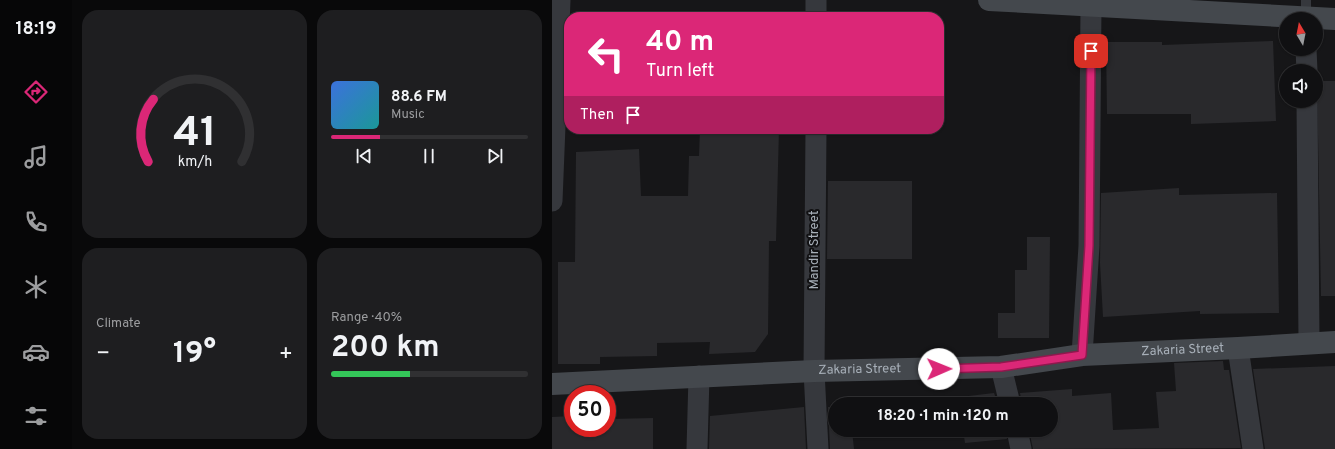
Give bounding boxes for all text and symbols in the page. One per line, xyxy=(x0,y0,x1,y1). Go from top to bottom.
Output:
north arrow xyxy=(1279,12,1323,56)
map controls xyxy=(1279,12,1323,108)
text: 18:19 xyxy=(15,18,57,41)
text: 40 m xyxy=(646,25,714,61)
icon: left xyxy=(580,28,632,80)
pin xyxy=(1074,34,1108,68)
icon: arrive xyxy=(1080,40,1102,62)
text: Turn left xyxy=(646,60,714,83)
button: sound xyxy=(1279,64,1323,108)
icon: directions xyxy=(22,78,50,106)
text: 88.6 FM xyxy=(391,88,447,107)
icon: arrive xyxy=(622,104,644,126)
text: Then xyxy=(580,106,614,125)
text: Music xyxy=(391,107,425,123)
text: 41 xyxy=(173,108,216,161)
icon: music xyxy=(22,143,50,171)
icon: previous xyxy=(353,145,375,167)
icon: pause xyxy=(418,145,440,167)
icon: next xyxy=(484,145,506,167)
text: km/h xyxy=(177,153,212,171)
icon: phone xyxy=(22,208,50,236)
street label: Mandir Street xyxy=(807,210,823,290)
icon: climate xyxy=(22,273,50,301)
text: Range · 40% xyxy=(331,310,402,326)
text: Climate xyxy=(96,316,141,332)
text: 200 km xyxy=(331,330,440,367)
text: 19° xyxy=(173,336,216,373)
icon: car xyxy=(22,338,50,366)
text: − xyxy=(96,341,110,368)
text: + xyxy=(279,341,293,368)
street label: Zakaria Street xyxy=(1141,341,1225,360)
position arrow xyxy=(918,348,960,390)
street label: Zakaria Street xyxy=(818,361,901,379)
speed limit sign: 50 xyxy=(564,385,616,437)
icon: filters xyxy=(22,402,50,430)
text: 18:20 · 1 min · 120 m xyxy=(877,407,1009,426)

